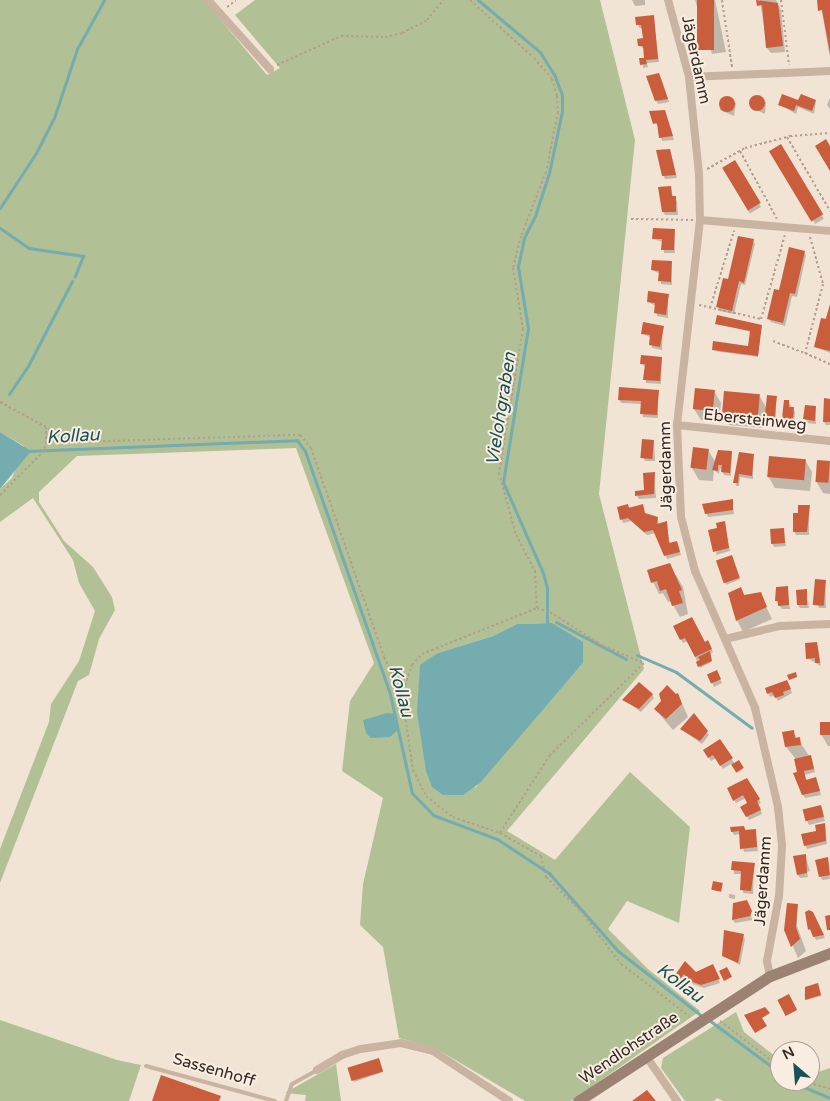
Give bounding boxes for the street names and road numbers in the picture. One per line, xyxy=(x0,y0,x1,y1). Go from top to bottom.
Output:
street label: Jägerdamm xyxy=(677,14,715,106)
street label: Ebersteinweg xyxy=(703,405,807,435)
street label: Jägerdamm xyxy=(656,421,676,511)
street label: Jägerdamm xyxy=(750,835,776,927)
street label: Wendlohstraße xyxy=(576,1008,682,1088)
street label: Sassenhoff xyxy=(171,1049,257,1091)

